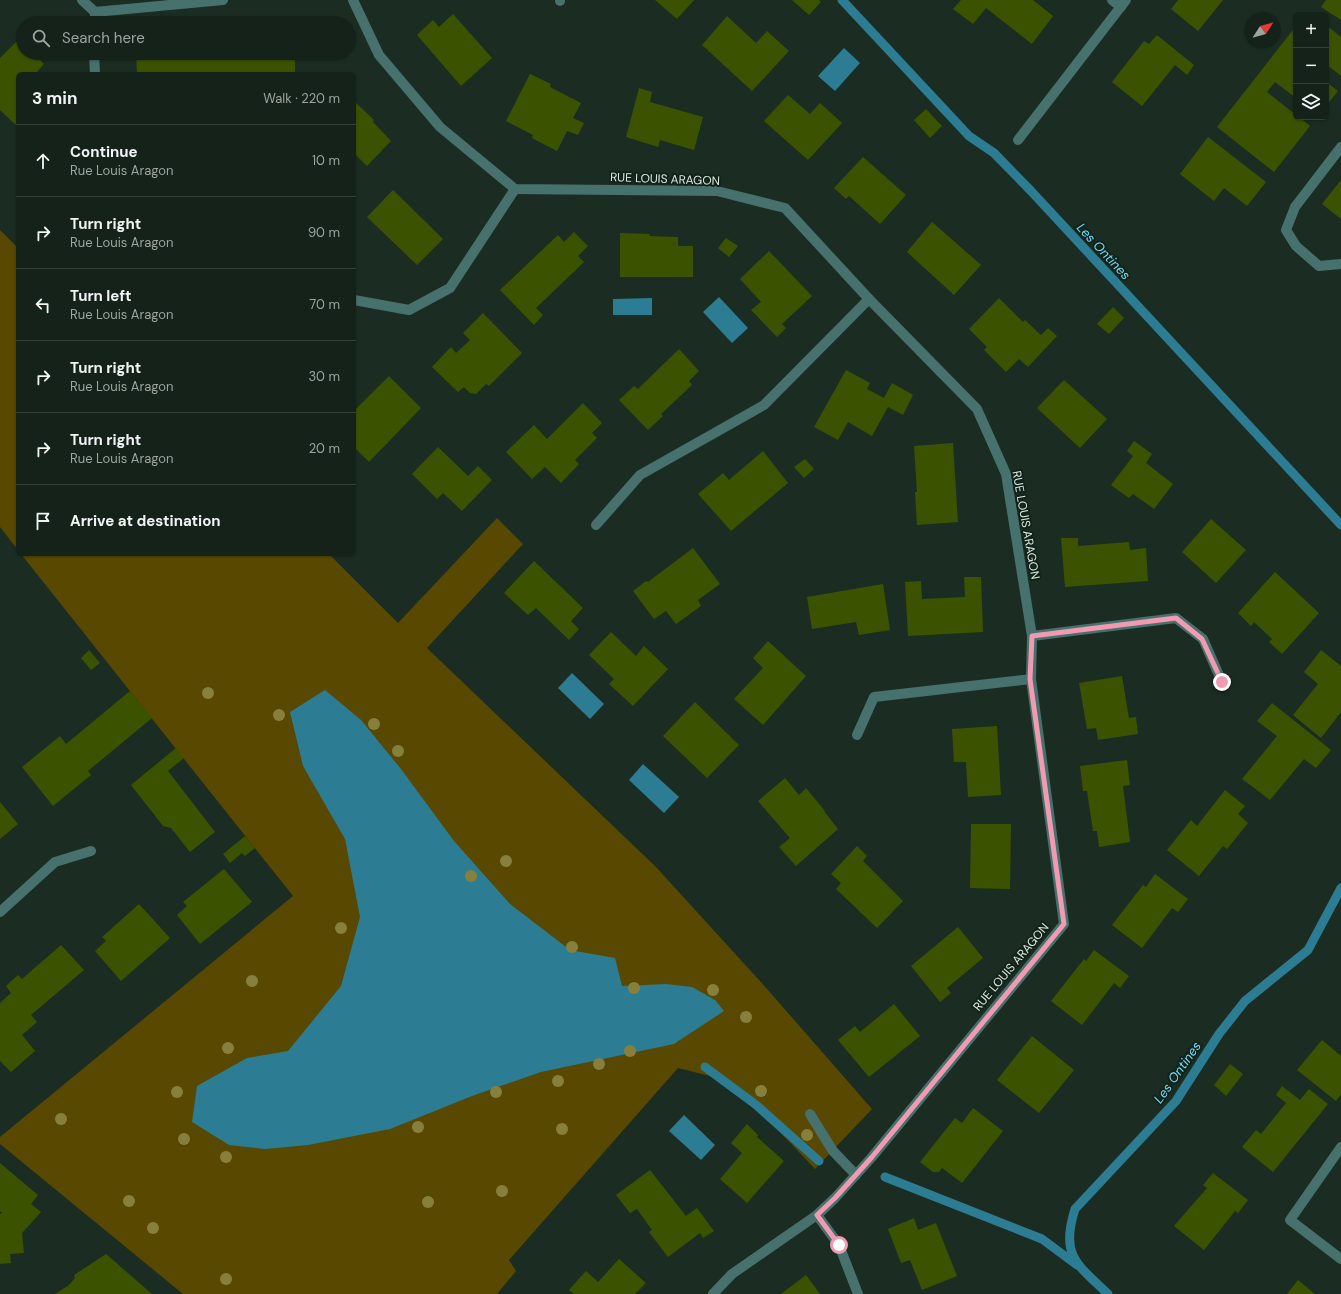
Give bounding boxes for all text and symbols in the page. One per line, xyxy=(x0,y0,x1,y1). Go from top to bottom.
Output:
north arrow xyxy=(1245,12,1281,48)
map controls xyxy=(1293,12,1329,120)
button: + xyxy=(1293,12,1329,48)
search box xyxy=(16,16,356,60)
icon: search xyxy=(30,27,52,49)
text: Search here xyxy=(62,28,145,48)
button: − xyxy=(1293,48,1329,84)
button: layers xyxy=(1293,84,1329,120)
text: 3 min xyxy=(32,87,77,109)
text: Walk · 220 m xyxy=(263,90,340,107)
text: Continue xyxy=(70,142,138,162)
icon: ahead xyxy=(32,150,54,172)
text: 10 m xyxy=(312,152,340,169)
text: Rue Louis Aragon xyxy=(70,162,174,179)
street label: RUE LOUIS ARAGON xyxy=(610,169,720,189)
text: Turn right xyxy=(70,214,141,234)
water label: Les Ontines xyxy=(1073,219,1134,283)
icon: right xyxy=(32,222,54,244)
text: 90 m xyxy=(308,224,340,241)
text: Rue Louis Aragon xyxy=(70,234,174,251)
text: Turn left xyxy=(70,286,131,306)
icon: left xyxy=(32,294,54,316)
text: 70 m xyxy=(309,296,340,313)
text: Rue Louis Aragon xyxy=(70,306,174,323)
text: Turn right xyxy=(70,358,141,378)
icon: right xyxy=(32,366,54,388)
text: 30 m xyxy=(308,368,340,385)
text: Rue Louis Aragon xyxy=(70,378,174,395)
text: Turn right xyxy=(70,430,141,450)
icon: right xyxy=(32,438,54,460)
text: 20 m xyxy=(309,440,340,457)
text: Rue Louis Aragon xyxy=(70,450,174,467)
street label: RUE LOUIS ARAGON xyxy=(1009,470,1043,580)
icon: arrive xyxy=(32,510,54,532)
text: Arrive at destination xyxy=(70,511,221,531)
route end xyxy=(1213,673,1231,691)
street label: RUE LOUIS ARAGON xyxy=(970,920,1052,1014)
water label: Les Ontines xyxy=(1150,1038,1205,1106)
route start xyxy=(830,1236,848,1254)

